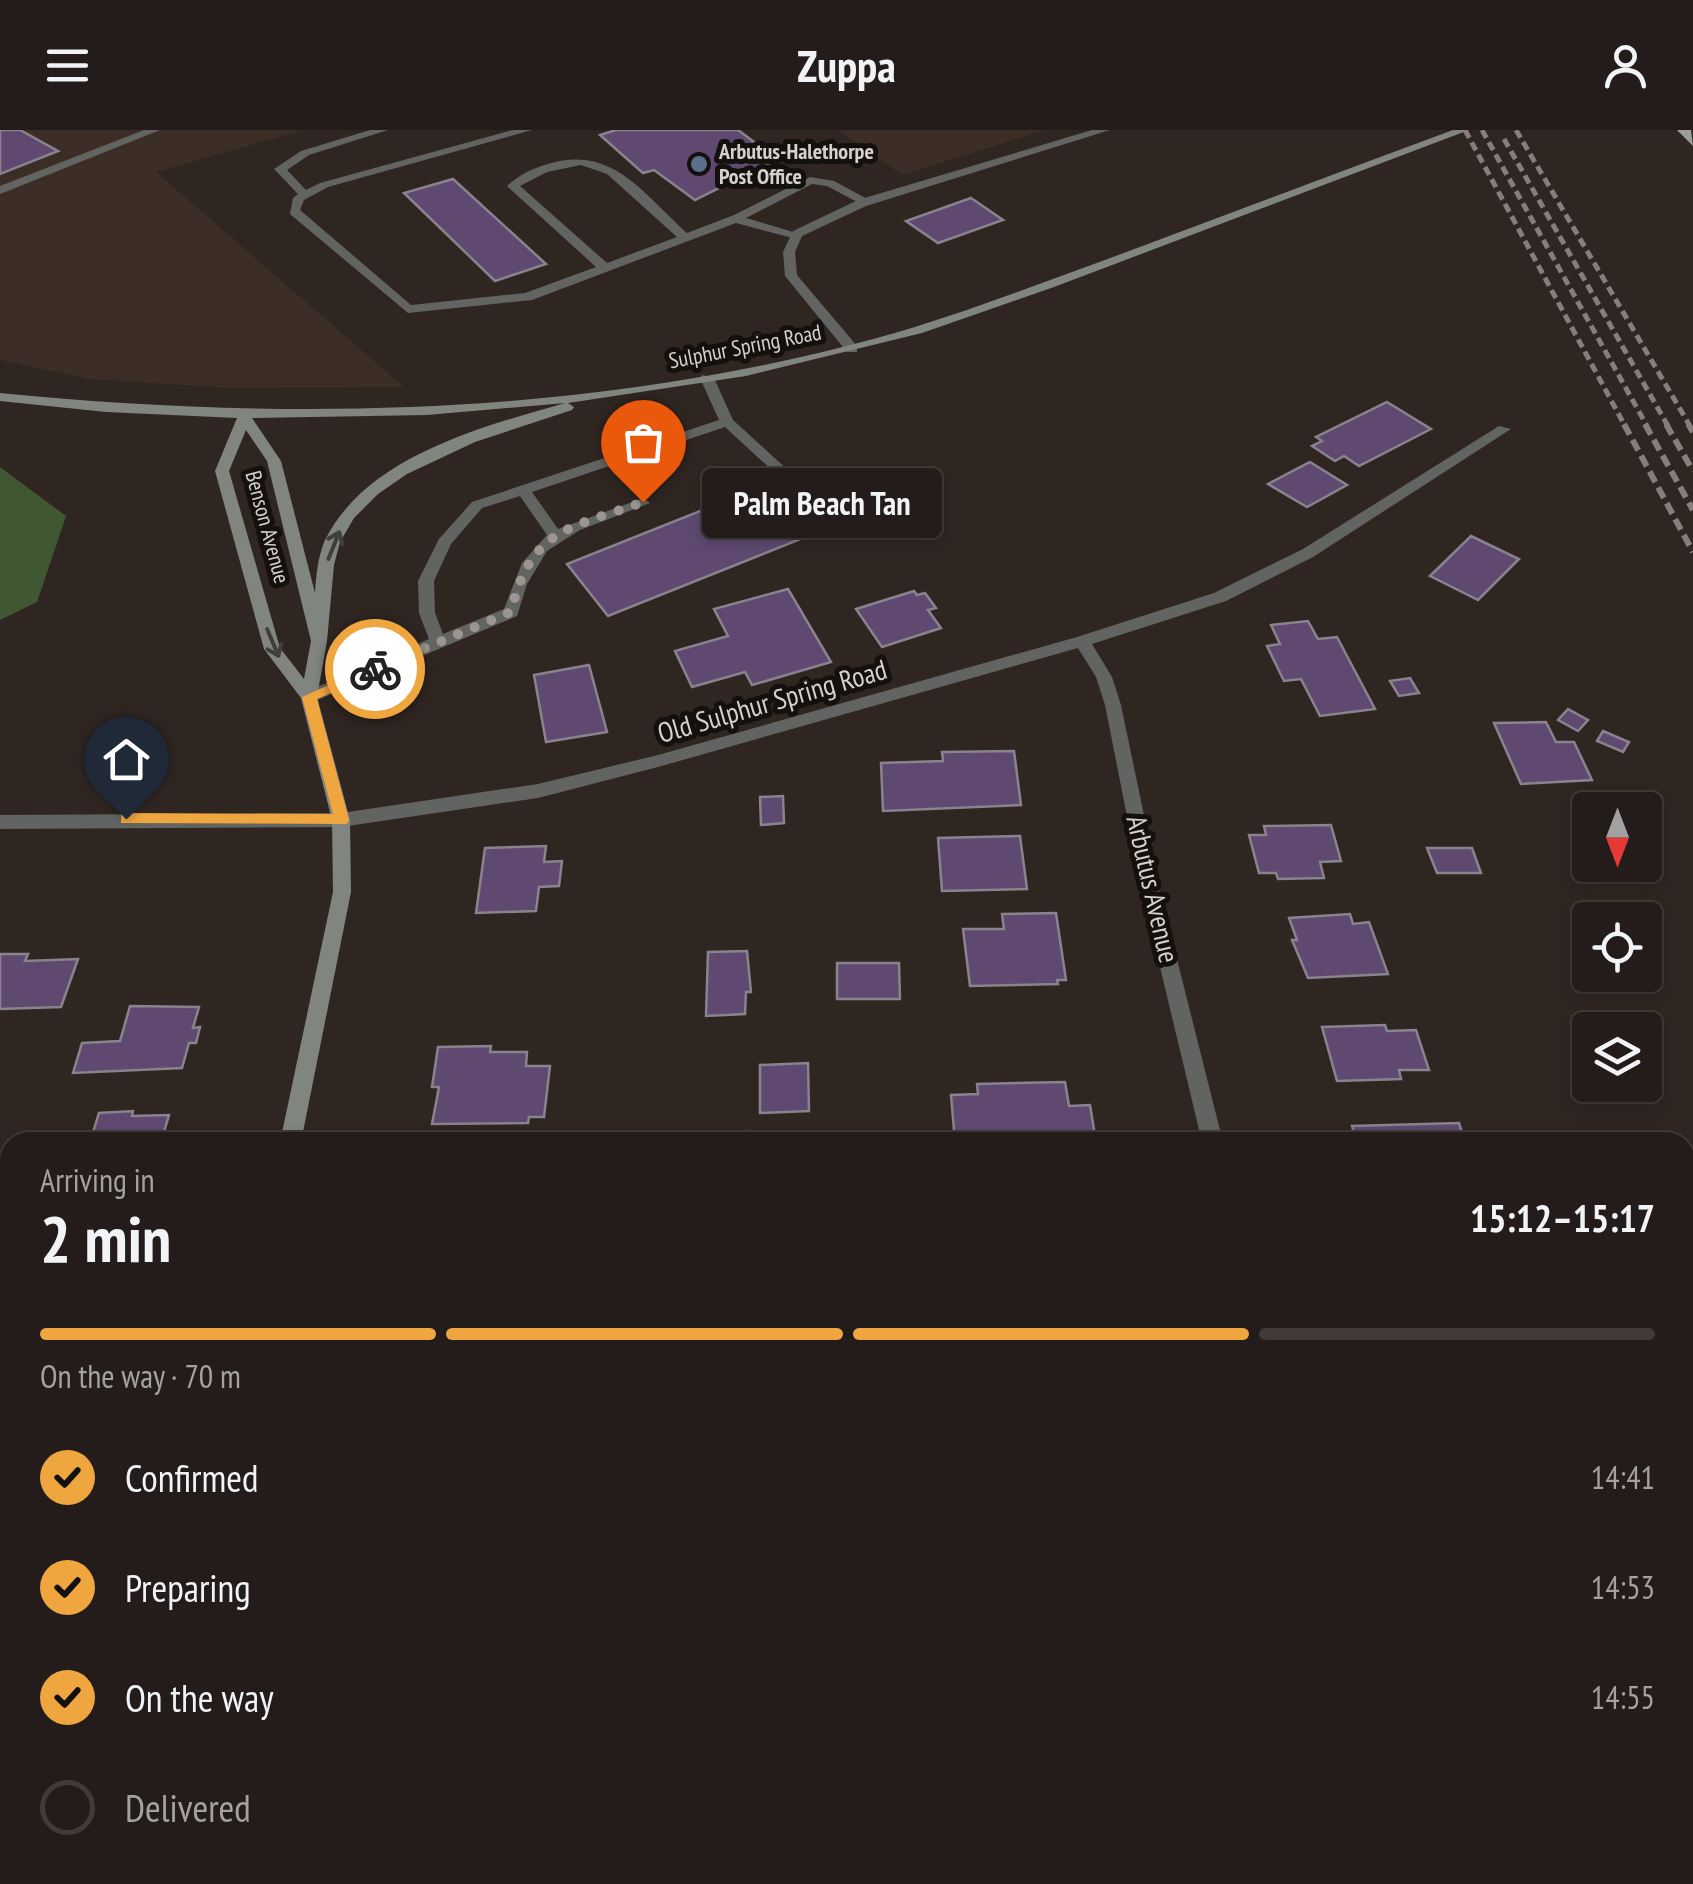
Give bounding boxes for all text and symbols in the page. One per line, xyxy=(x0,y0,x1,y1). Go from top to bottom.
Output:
text: Zuppa xyxy=(797,36,896,94)
icon: menu xyxy=(40,38,95,93)
icon: person xyxy=(1598,38,1653,93)
place label: Arbutus-Halethorpe Post Office xyxy=(718,137,874,190)
marker: Arbutus-Halethorpe Post Office xyxy=(688,153,710,175)
street label: Sulphur Spring Road xyxy=(666,317,824,375)
pin xyxy=(601,400,686,503)
icon: bag xyxy=(616,415,671,470)
callout: Palm Beach Tan xyxy=(703,467,943,537)
street label: Benson Avenue xyxy=(240,468,296,586)
text: Palm Beach Tan xyxy=(733,482,911,524)
one-way arrow xyxy=(326,531,344,561)
courier xyxy=(325,619,425,719)
one-way arrow xyxy=(265,627,283,658)
icon: bike xyxy=(348,642,403,697)
street label: Old Sulphur Spring Road xyxy=(653,650,891,751)
pin xyxy=(84,717,169,820)
icon: home xyxy=(99,732,154,787)
north arrow xyxy=(1572,792,1662,882)
map controls xyxy=(1572,792,1662,1102)
street label: Arbutus Avenue xyxy=(1119,811,1188,966)
button: locate xyxy=(1572,902,1662,992)
button: layers xyxy=(1572,1012,1662,1102)
text: Arriving in xyxy=(40,1159,155,1201)
text: 15:12–15:17 xyxy=(1470,1193,1655,1242)
text: 2 min xyxy=(40,1196,171,1280)
text: On the way · 70 m xyxy=(40,1355,241,1397)
icon: check xyxy=(40,1450,95,1505)
text: Confirmed xyxy=(125,1453,258,1502)
text: 14:41 xyxy=(1591,1456,1655,1498)
icon: check xyxy=(40,1560,95,1615)
text: Preparing xyxy=(125,1563,251,1612)
text: 14:53 xyxy=(1591,1566,1655,1608)
icon: check xyxy=(40,1670,95,1725)
text: On the way xyxy=(125,1673,273,1722)
text: 14:55 xyxy=(1591,1676,1655,1718)
text: Delivered xyxy=(125,1783,251,1832)

